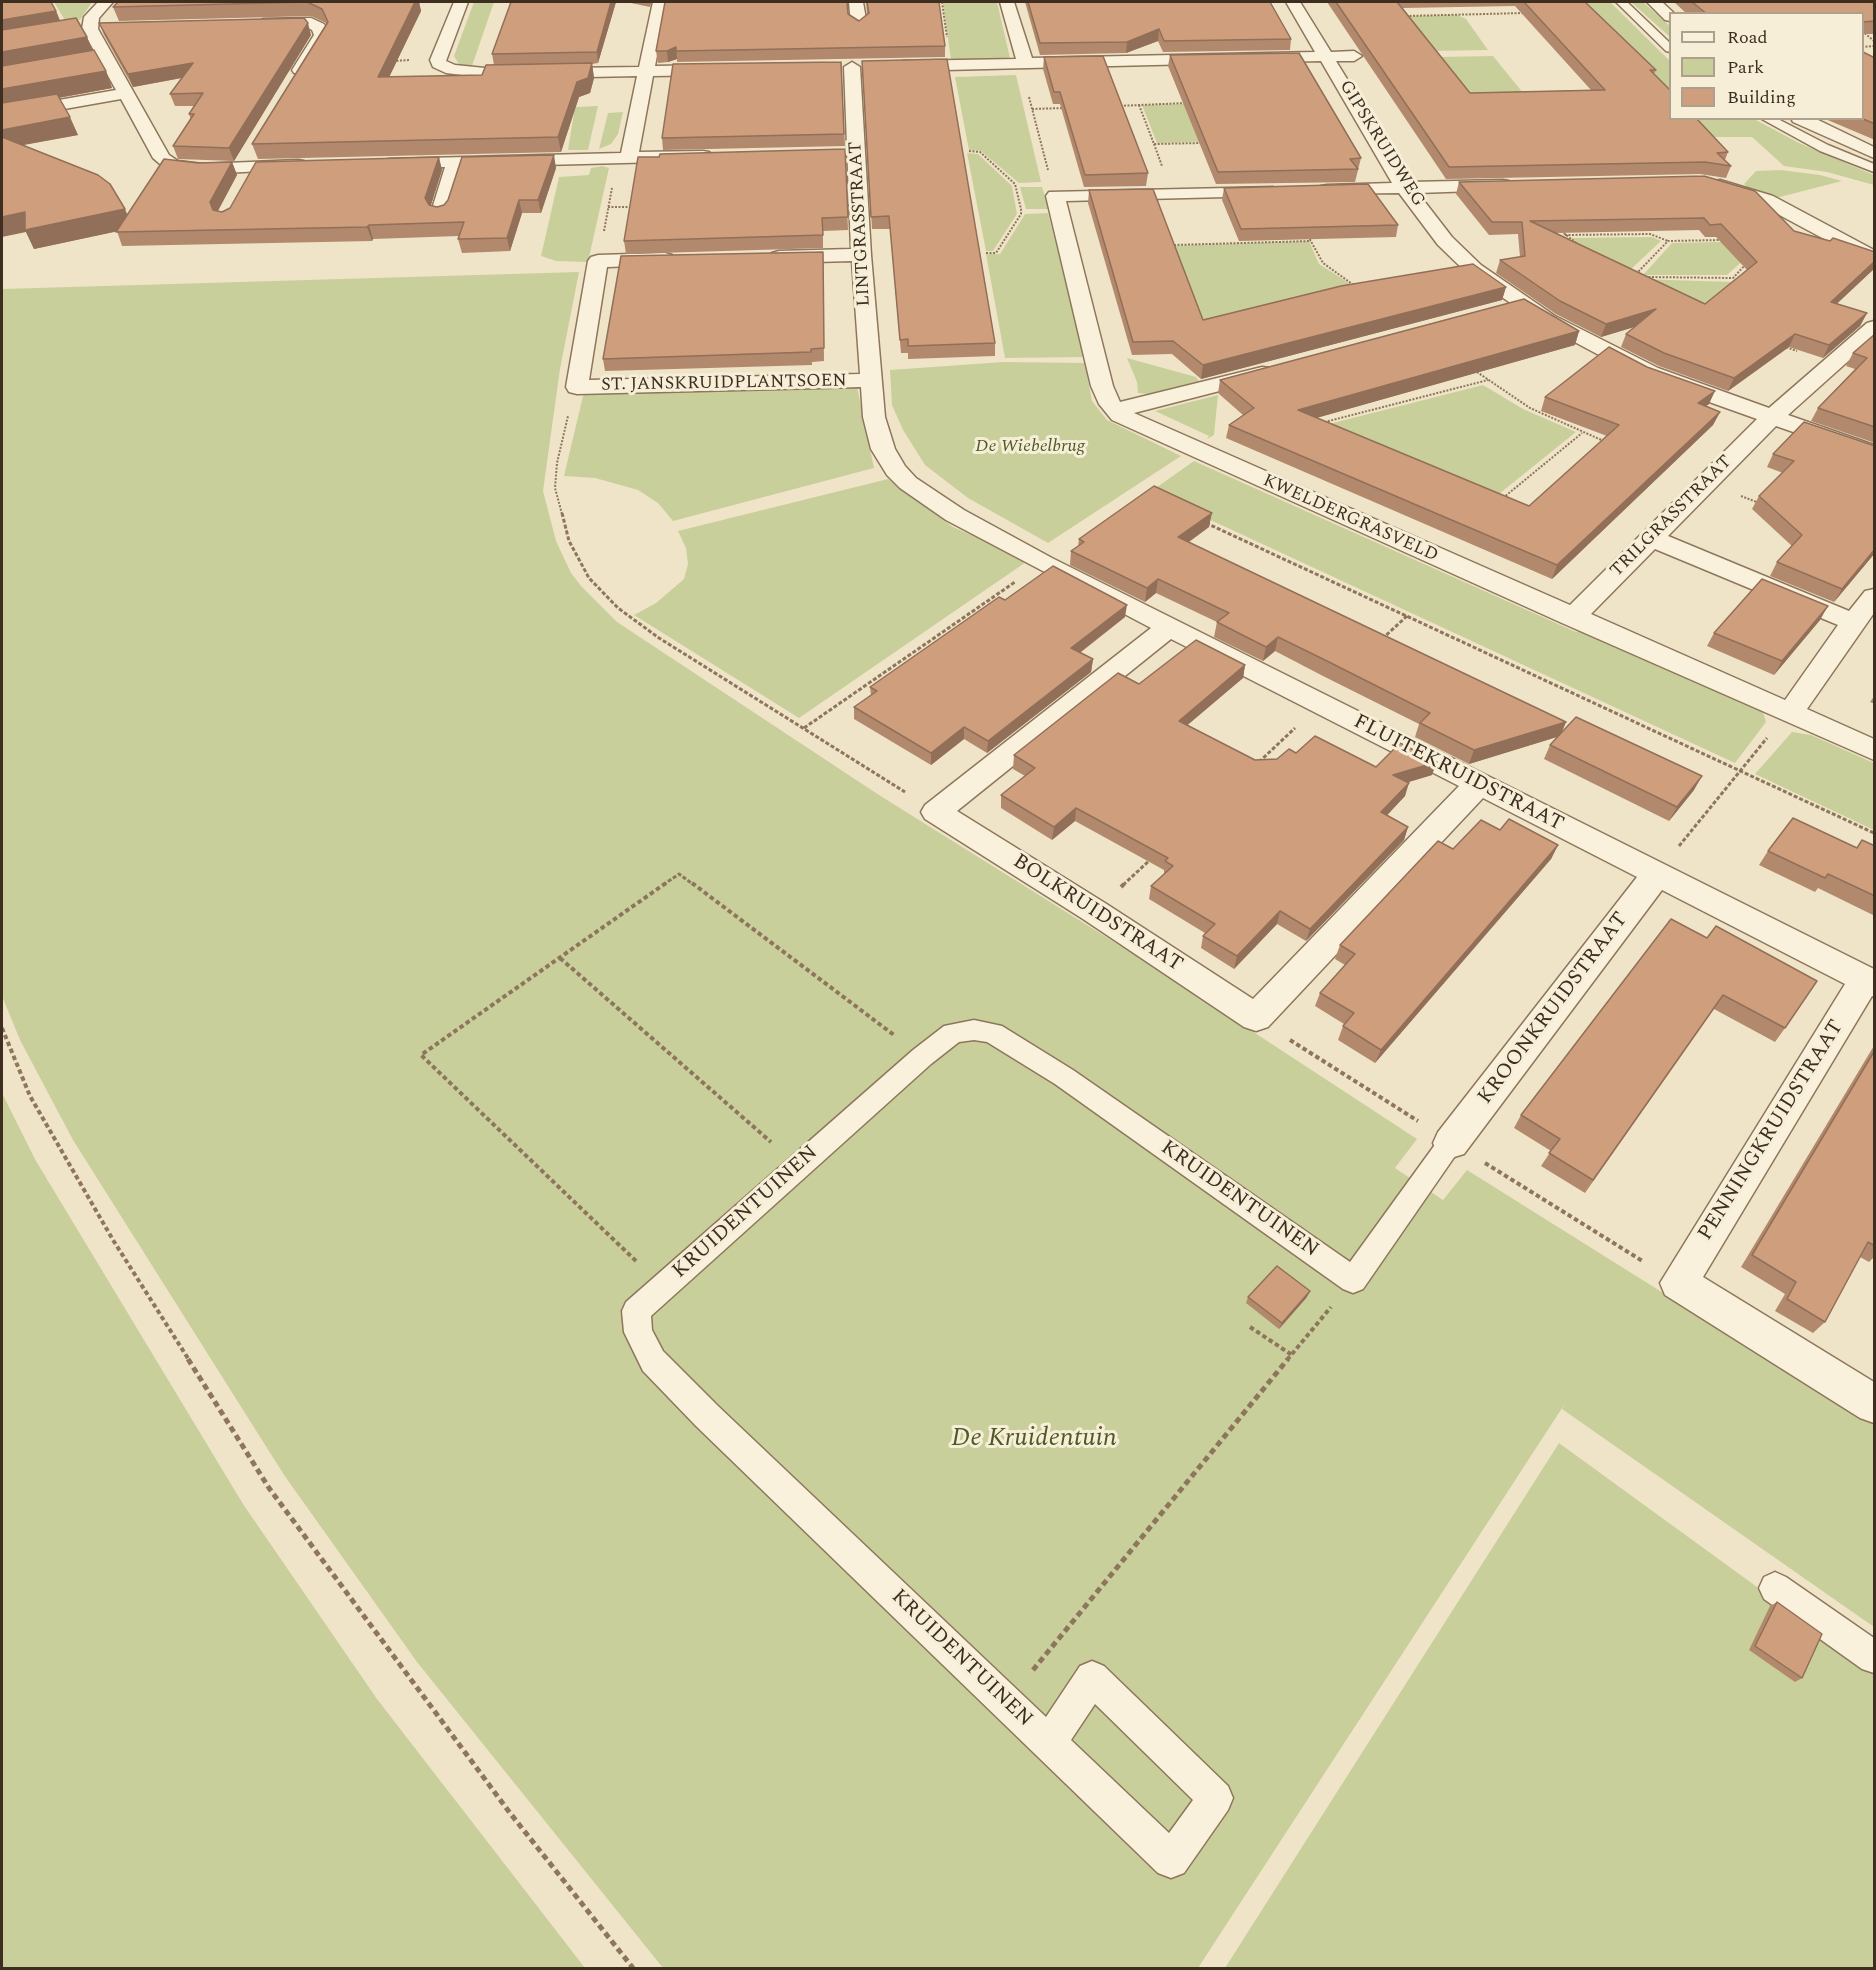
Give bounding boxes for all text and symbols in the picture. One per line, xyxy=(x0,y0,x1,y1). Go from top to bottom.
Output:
legend xyxy=(1669,12,1864,120)
text: Road xyxy=(1727,24,1768,51)
text: Park xyxy=(1727,54,1764,81)
street label: GIPSKRUIDWEG xyxy=(1333,77,1429,211)
text: Building xyxy=(1727,84,1796,111)
street label: LINTGRASSTRAAT xyxy=(846,141,876,307)
street label: ST. JANSKRUIDPLANTSOEN xyxy=(601,371,847,397)
park label: De Wiebelbrug xyxy=(975,436,1085,458)
street label: TRILGRASSTRAAT xyxy=(1607,452,1737,582)
street label: KWELDERGRASVELD xyxy=(1259,471,1441,567)
street label: FLUITEKRUIDSTRAAT xyxy=(1349,710,1567,838)
street label: BOLKRUIDSTRAAT xyxy=(1007,850,1187,978)
street label: KROONKRUIDSTRAAT xyxy=(1474,908,1634,1110)
street label: PENNINGKRUIDSTRAAT xyxy=(1694,1016,1850,1246)
street label: KRUIDENTUINEN xyxy=(1155,1136,1323,1264)
street label: KRUIDENTUINEN xyxy=(668,1141,824,1285)
park label: De Kruidentuin xyxy=(951,1424,1117,1456)
street label: KRUIDENTUINEN xyxy=(885,1585,1037,1733)

